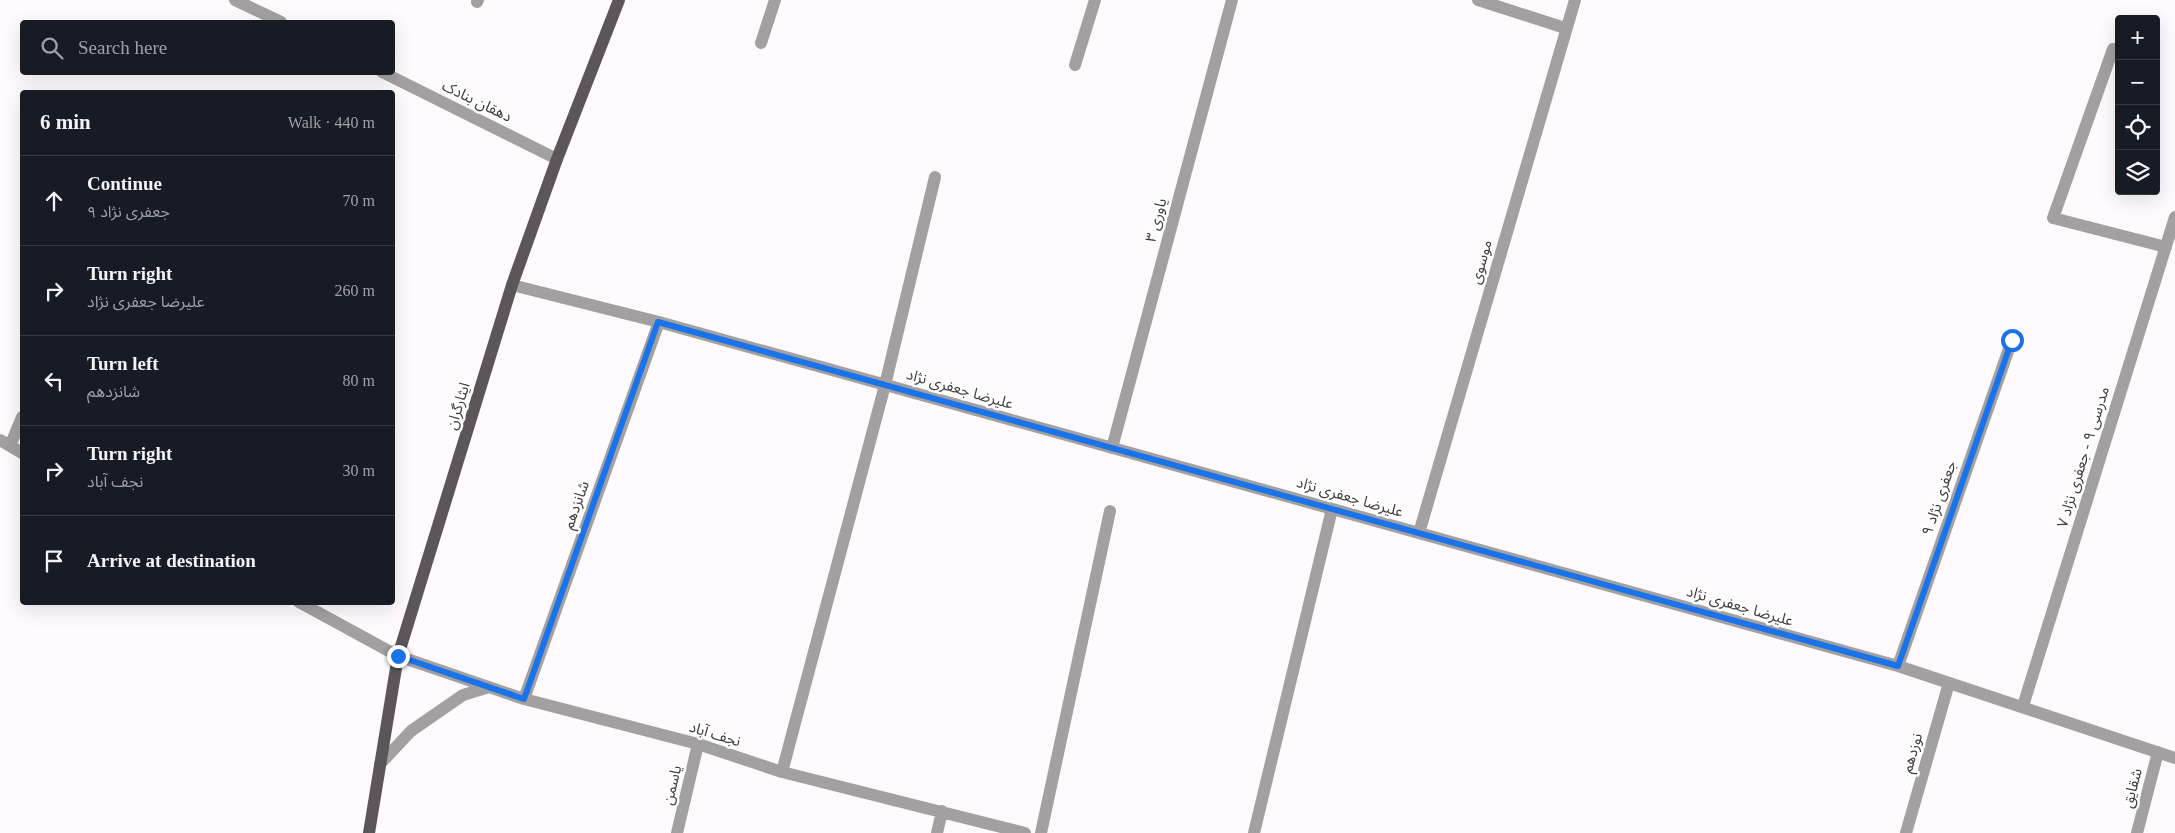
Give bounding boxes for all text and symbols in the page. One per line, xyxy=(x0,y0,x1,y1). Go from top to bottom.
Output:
map controls xyxy=(2115,15,2160,195)
button: + xyxy=(2115,15,2160,60)
search box xyxy=(20,20,395,75)
icon: search xyxy=(38,34,66,62)
text: Search here xyxy=(78,37,167,58)
button: − xyxy=(2115,60,2160,105)
street label: دهقان بنادک xyxy=(439,77,514,126)
button: locate xyxy=(2115,105,2160,150)
text: 6 min xyxy=(40,110,91,134)
text: Walk · 440 m xyxy=(288,114,375,131)
button: layers xyxy=(2115,150,2160,195)
text: Continue xyxy=(87,173,162,194)
icon: ahead xyxy=(40,187,68,215)
text: 70 m xyxy=(343,192,375,209)
street label: یاوری ۳ xyxy=(1142,196,1170,244)
text: جعفری نژاد ۹ xyxy=(87,203,170,220)
street label: موسوی xyxy=(1467,238,1496,286)
text: Turn right xyxy=(87,263,172,284)
icon: right xyxy=(40,277,68,305)
text: 260 m xyxy=(335,282,375,299)
text: علیرضا جعفری نژاد xyxy=(87,293,205,310)
route start xyxy=(2001,329,2024,352)
text: Turn left xyxy=(87,353,159,374)
street label: علیرضا جعفری نژاد xyxy=(905,366,1016,413)
icon: left xyxy=(40,367,68,395)
text: 80 m xyxy=(343,372,375,389)
street label: ایثارگران xyxy=(443,380,474,432)
text: شانزدهم xyxy=(87,383,140,400)
street label: مدرسی ۹ - جعفری نژاد ۷ xyxy=(2054,385,2113,530)
text: Turn right xyxy=(87,443,172,464)
icon: right xyxy=(40,457,68,485)
street label: جعفری نژاد ۹ xyxy=(1919,458,1960,538)
text: 30 m xyxy=(343,462,375,479)
text: نجف آباد xyxy=(87,473,143,490)
street label: علیرضا جعفری نژاد xyxy=(1295,474,1406,521)
street label: شانزدهم xyxy=(560,479,595,532)
icon: arrive xyxy=(40,547,68,575)
text: Arrive at destination xyxy=(87,550,256,571)
street label: علیرضا جعفری نژاد xyxy=(1685,583,1796,630)
route end xyxy=(387,645,410,668)
street label: نجف آباد xyxy=(687,719,743,749)
street label: نوزدهم xyxy=(1899,731,1928,775)
street label: یاسمن xyxy=(660,764,685,807)
street label: شقایق xyxy=(2119,766,2147,810)

